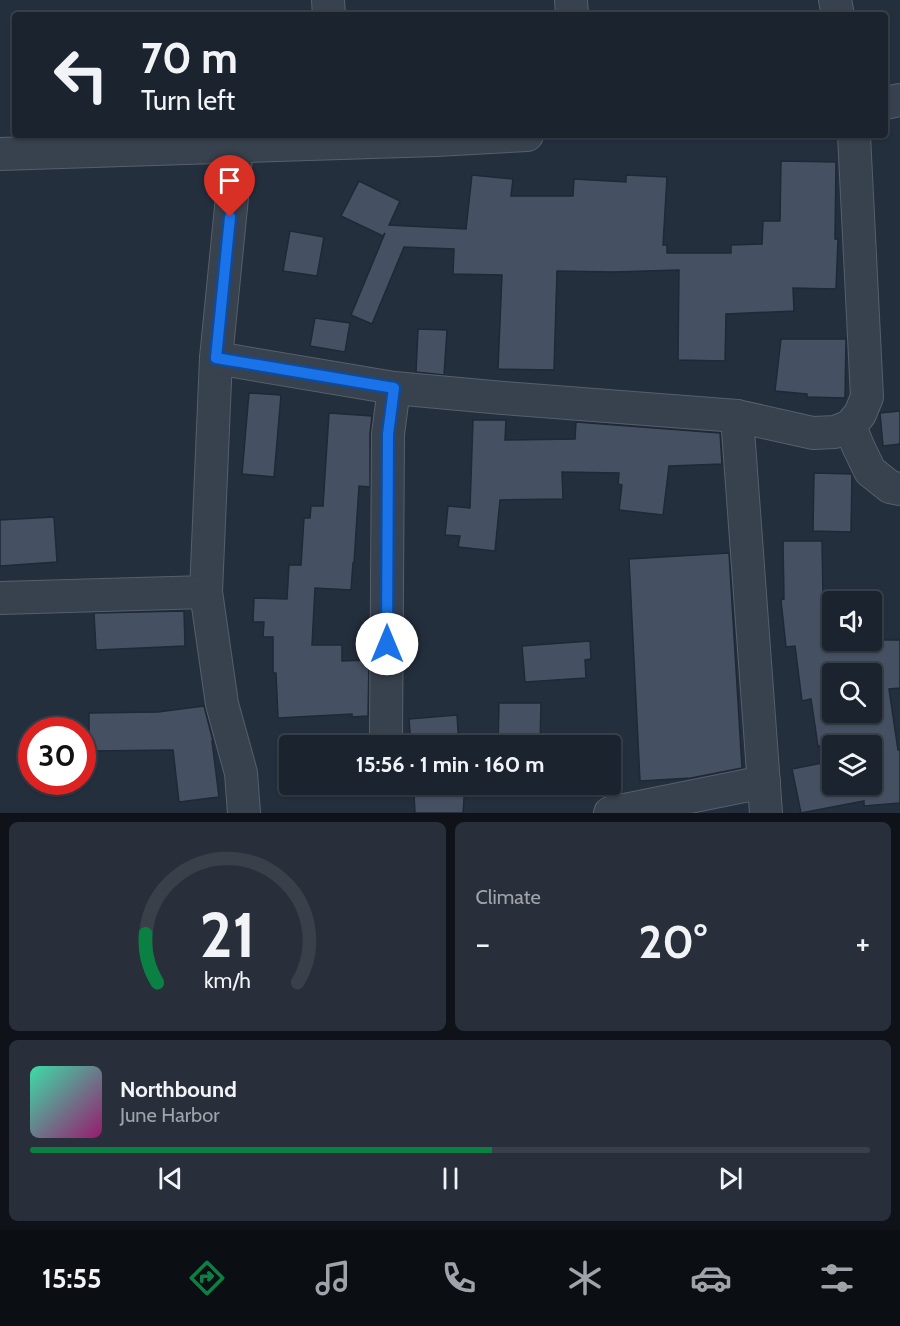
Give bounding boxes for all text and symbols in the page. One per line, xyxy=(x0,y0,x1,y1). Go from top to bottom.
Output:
text: 70 m xyxy=(141,32,238,84)
icon: left xyxy=(42,36,120,114)
text: Turn left xyxy=(141,84,235,117)
pin xyxy=(204,155,255,217)
icon: arrive xyxy=(213,164,246,197)
map controls xyxy=(822,591,882,795)
button: sound xyxy=(822,591,882,651)
position arrow xyxy=(355,612,419,676)
button: search xyxy=(822,663,882,723)
speed limit sign: 30 xyxy=(18,717,96,795)
button: layers xyxy=(822,735,882,795)
text: 15:56 · 1 min · 160 m xyxy=(356,751,544,778)
text: Climate xyxy=(476,885,541,909)
text: 21 xyxy=(199,897,255,973)
text: 20° xyxy=(638,915,707,969)
text: − xyxy=(476,923,490,963)
text: + xyxy=(855,923,870,963)
text: km/h xyxy=(204,968,251,994)
text: Northbound xyxy=(120,1076,237,1103)
text: June Harbor xyxy=(120,1103,220,1127)
icon: previous xyxy=(154,1162,187,1195)
icon: pause xyxy=(434,1162,467,1195)
icon: next xyxy=(714,1162,747,1195)
icon: directions xyxy=(186,1257,228,1299)
icon: music xyxy=(312,1257,354,1299)
icon: phone xyxy=(438,1257,480,1299)
icon: climate xyxy=(564,1257,606,1299)
icon: car xyxy=(690,1257,732,1299)
icon: filters xyxy=(816,1257,858,1299)
text: 15:55 xyxy=(42,1262,102,1295)

